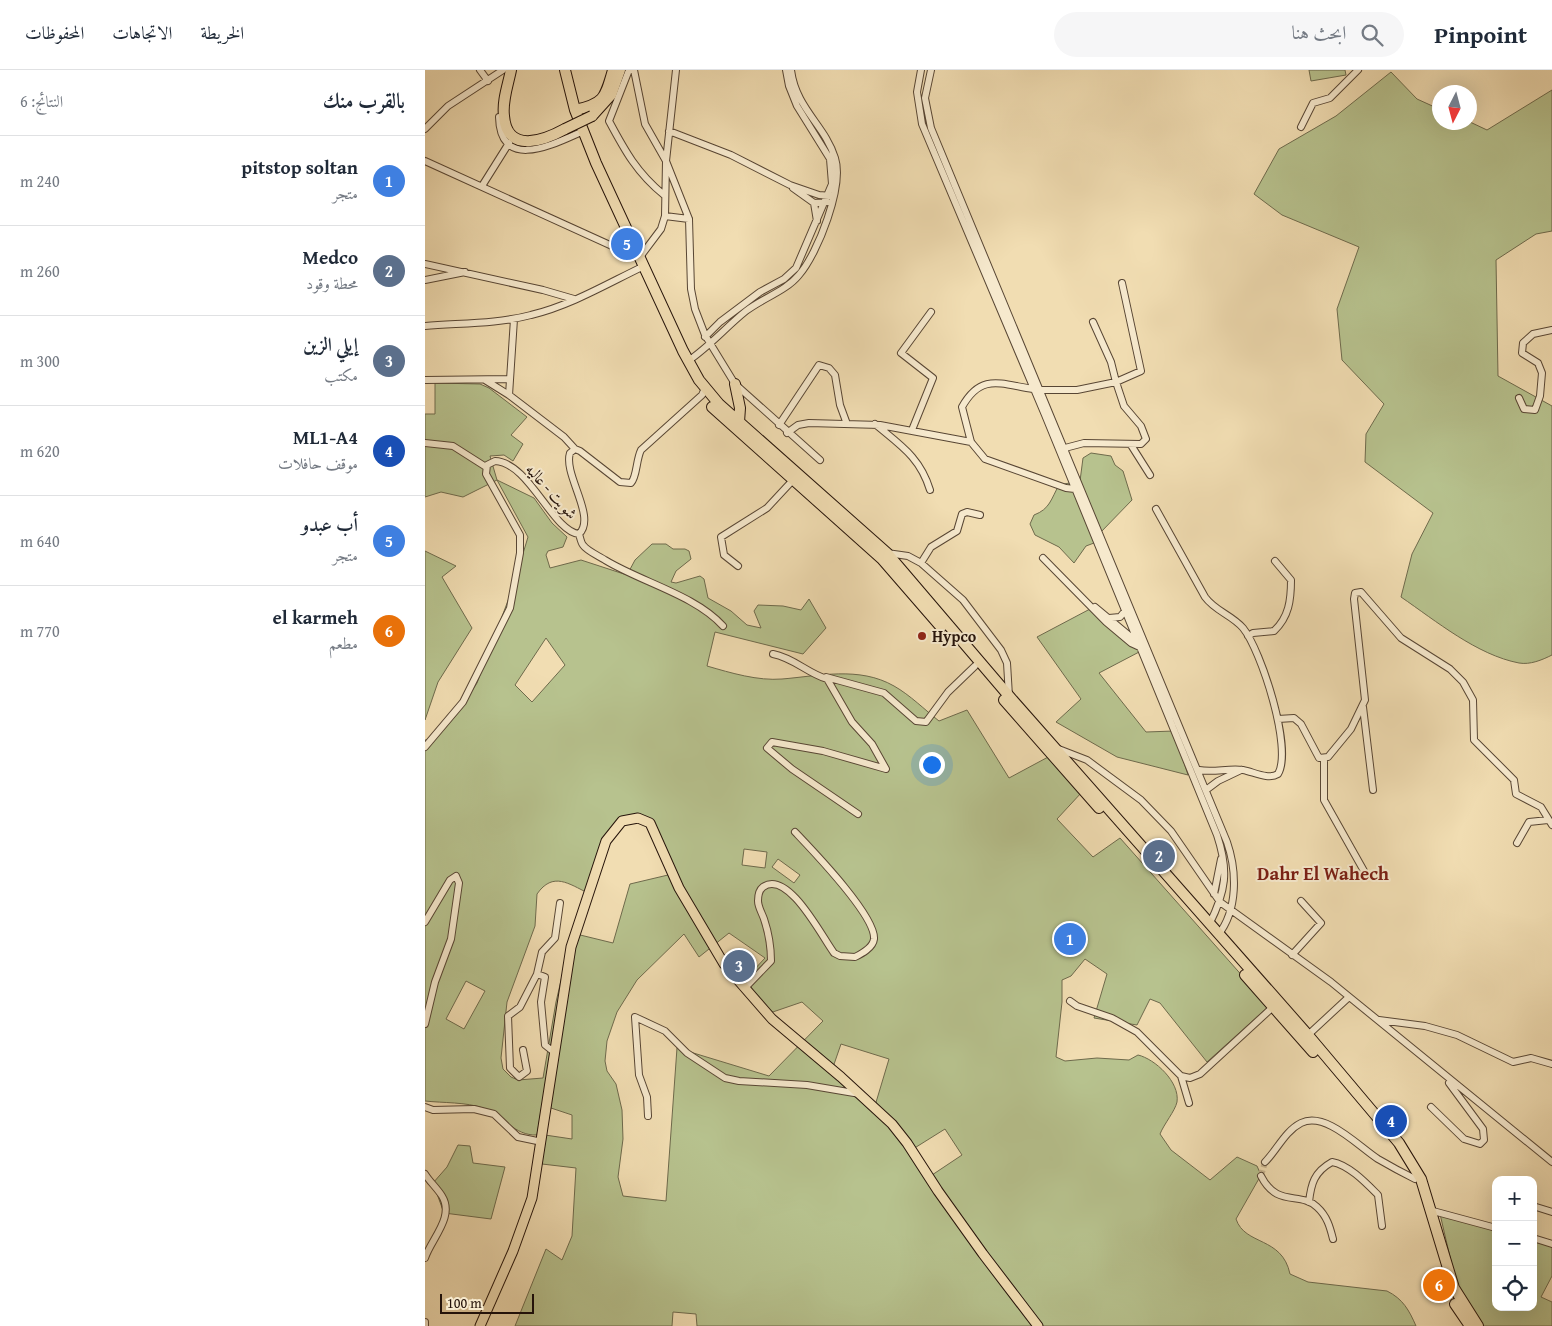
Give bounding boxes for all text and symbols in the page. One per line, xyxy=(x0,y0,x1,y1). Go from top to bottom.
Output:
search box xyxy=(1054,12,1404,57)
text: Pinpoint xyxy=(1434,17,1527,52)
text: ابحث هنا xyxy=(1291,18,1346,46)
text: المحفوظات xyxy=(25,19,84,46)
text: الاتجاهات xyxy=(112,19,172,46)
text: الخريطة xyxy=(200,19,244,46)
icon: search xyxy=(1358,21,1386,49)
text: بالقرب منك xyxy=(323,85,405,116)
north arrow xyxy=(1432,85,1477,130)
text: النتائج: 6 xyxy=(20,89,63,113)
text: pitstop soltan xyxy=(241,153,358,181)
text: 240 m xyxy=(20,169,60,193)
text: 1 xyxy=(385,169,393,193)
text: متجر xyxy=(333,181,358,205)
pin: 5 xyxy=(611,225,643,263)
text: Medco xyxy=(303,243,358,271)
text: 260 m xyxy=(20,259,60,283)
text: 2 xyxy=(385,259,393,283)
text: محطة وقود xyxy=(306,271,358,295)
text: إيلي الزين xyxy=(303,330,358,358)
text: 300 m xyxy=(20,349,60,373)
text: 3 xyxy=(385,349,393,373)
text: مكتب xyxy=(324,363,358,387)
text: ML1-A4 xyxy=(293,423,358,451)
text: 620 m xyxy=(20,439,60,463)
text: 4 xyxy=(385,439,393,463)
text: موقف حافلات xyxy=(278,451,358,475)
street label: شويت - عاليه xyxy=(520,458,584,524)
text: أب عبدو xyxy=(302,510,358,538)
text: 640 m xyxy=(20,529,60,553)
text: 5 xyxy=(385,529,393,553)
text: متجر xyxy=(333,543,358,567)
text: el karmeh xyxy=(272,603,358,631)
text: 770 m xyxy=(20,619,60,643)
text: 6 xyxy=(385,619,393,643)
place label: Hypco xyxy=(932,624,977,648)
marker: Hypco xyxy=(916,630,928,642)
text: مطعم xyxy=(329,631,358,655)
your location xyxy=(919,752,945,778)
pin: 2 xyxy=(1143,837,1175,875)
district label: Dahr El Wahech xyxy=(1257,859,1390,887)
pin: 1 xyxy=(1054,920,1086,958)
pin: 3 xyxy=(723,947,755,985)
pin: 4 xyxy=(1375,1102,1407,1140)
map controls xyxy=(1492,1176,1537,1311)
button: + xyxy=(1492,1176,1537,1221)
button: − xyxy=(1492,1221,1537,1266)
pin: 6 xyxy=(1423,1266,1455,1304)
button: locate xyxy=(1492,1266,1537,1311)
scale bar xyxy=(440,1291,534,1314)
text: 100 m xyxy=(447,1293,482,1313)

